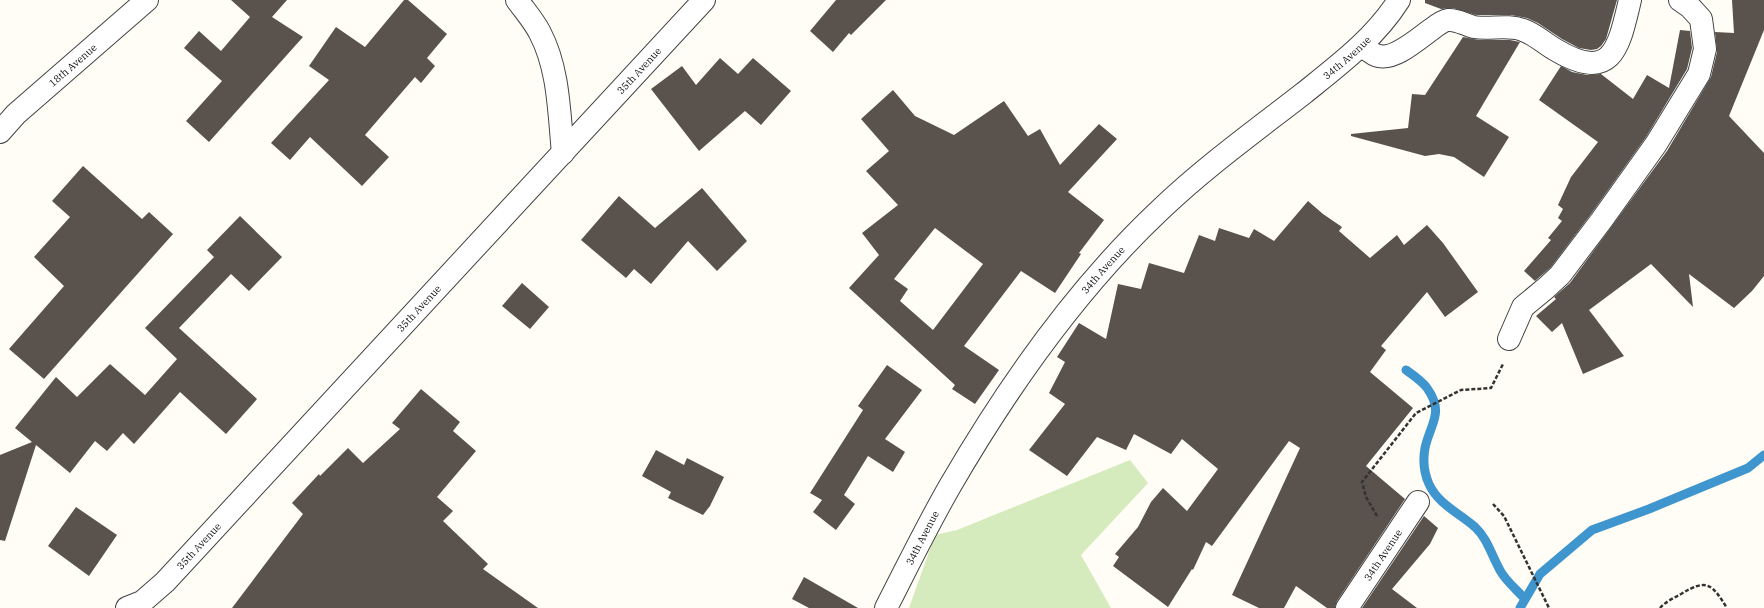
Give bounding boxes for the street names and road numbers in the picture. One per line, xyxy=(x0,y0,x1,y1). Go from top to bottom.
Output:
street label: 34th Avenue xyxy=(1320,33,1373,82)
street label: 18th Avenue xyxy=(46,40,99,89)
street label: 35th Avenue xyxy=(614,44,664,97)
street label: 34th Avenue xyxy=(1078,243,1127,296)
street label: 35th Avenue xyxy=(394,282,444,334)
street label: 34th Avenue xyxy=(903,508,942,567)
street label: 35th Avenue xyxy=(174,520,223,572)
street label: 34th Avenue xyxy=(1361,527,1405,583)

